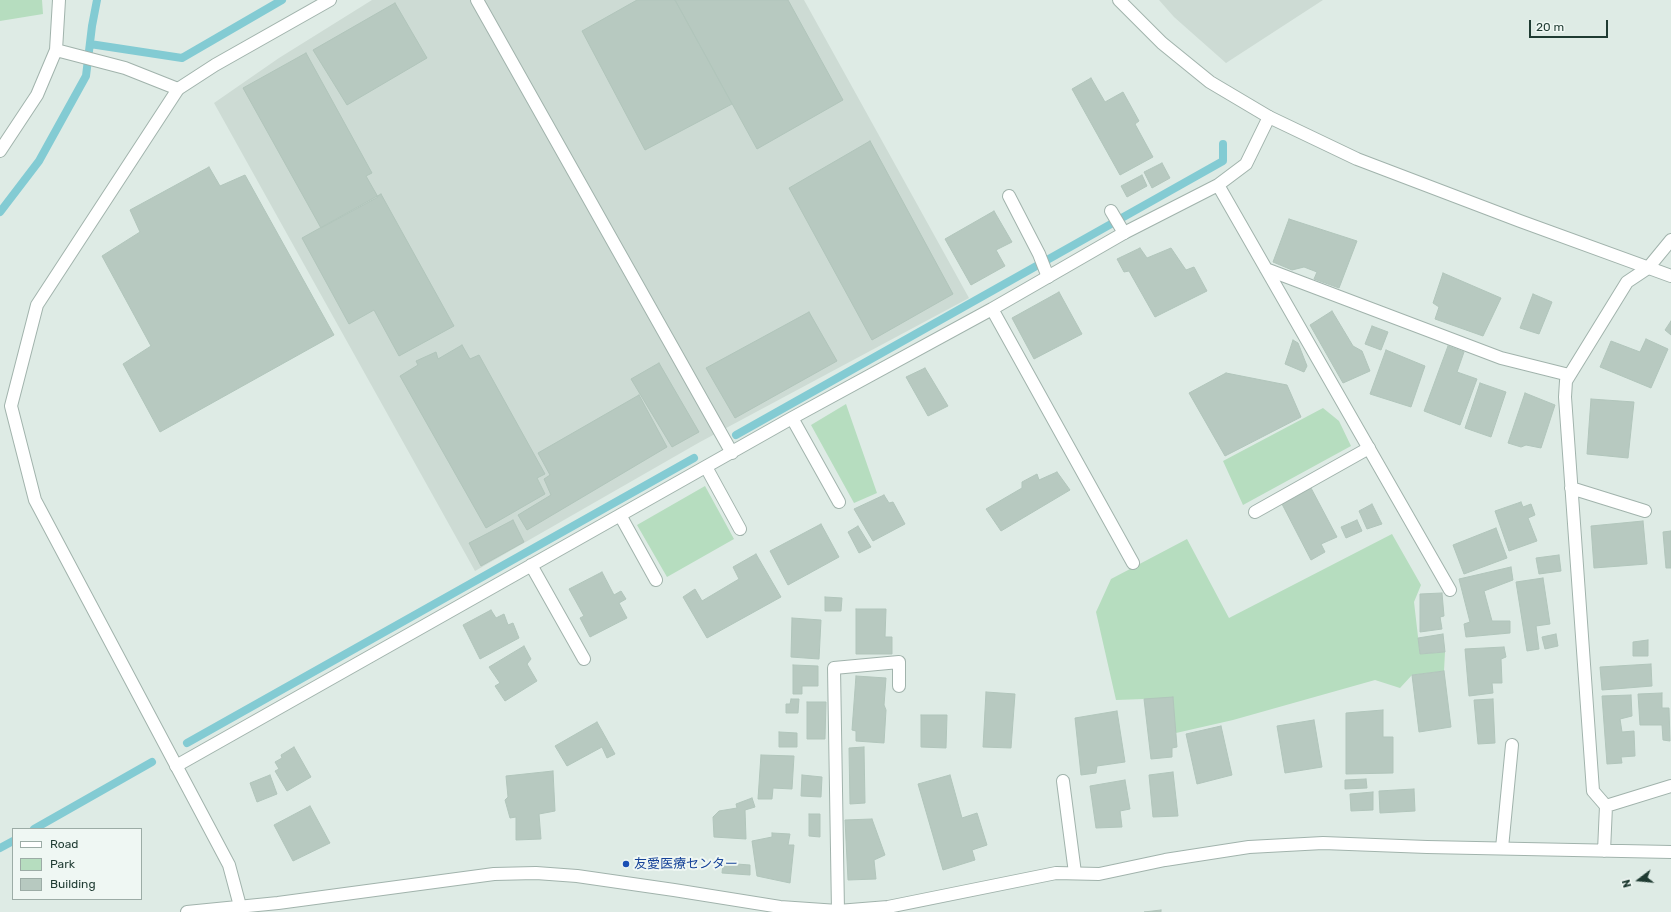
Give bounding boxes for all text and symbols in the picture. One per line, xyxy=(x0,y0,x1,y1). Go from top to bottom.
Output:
scale bar xyxy=(1531,12,1610,38)
text: 20 m xyxy=(1536,20,1564,34)
legend xyxy=(12,828,142,900)
text: Road xyxy=(50,837,78,851)
place label: 友愛医療センター xyxy=(634,856,738,872)
text: Park xyxy=(50,857,75,871)
marker: 友愛医療センター xyxy=(621,859,631,869)
north arrow xyxy=(1619,860,1659,900)
text: Building xyxy=(50,877,96,891)
text: N xyxy=(1620,878,1634,889)

